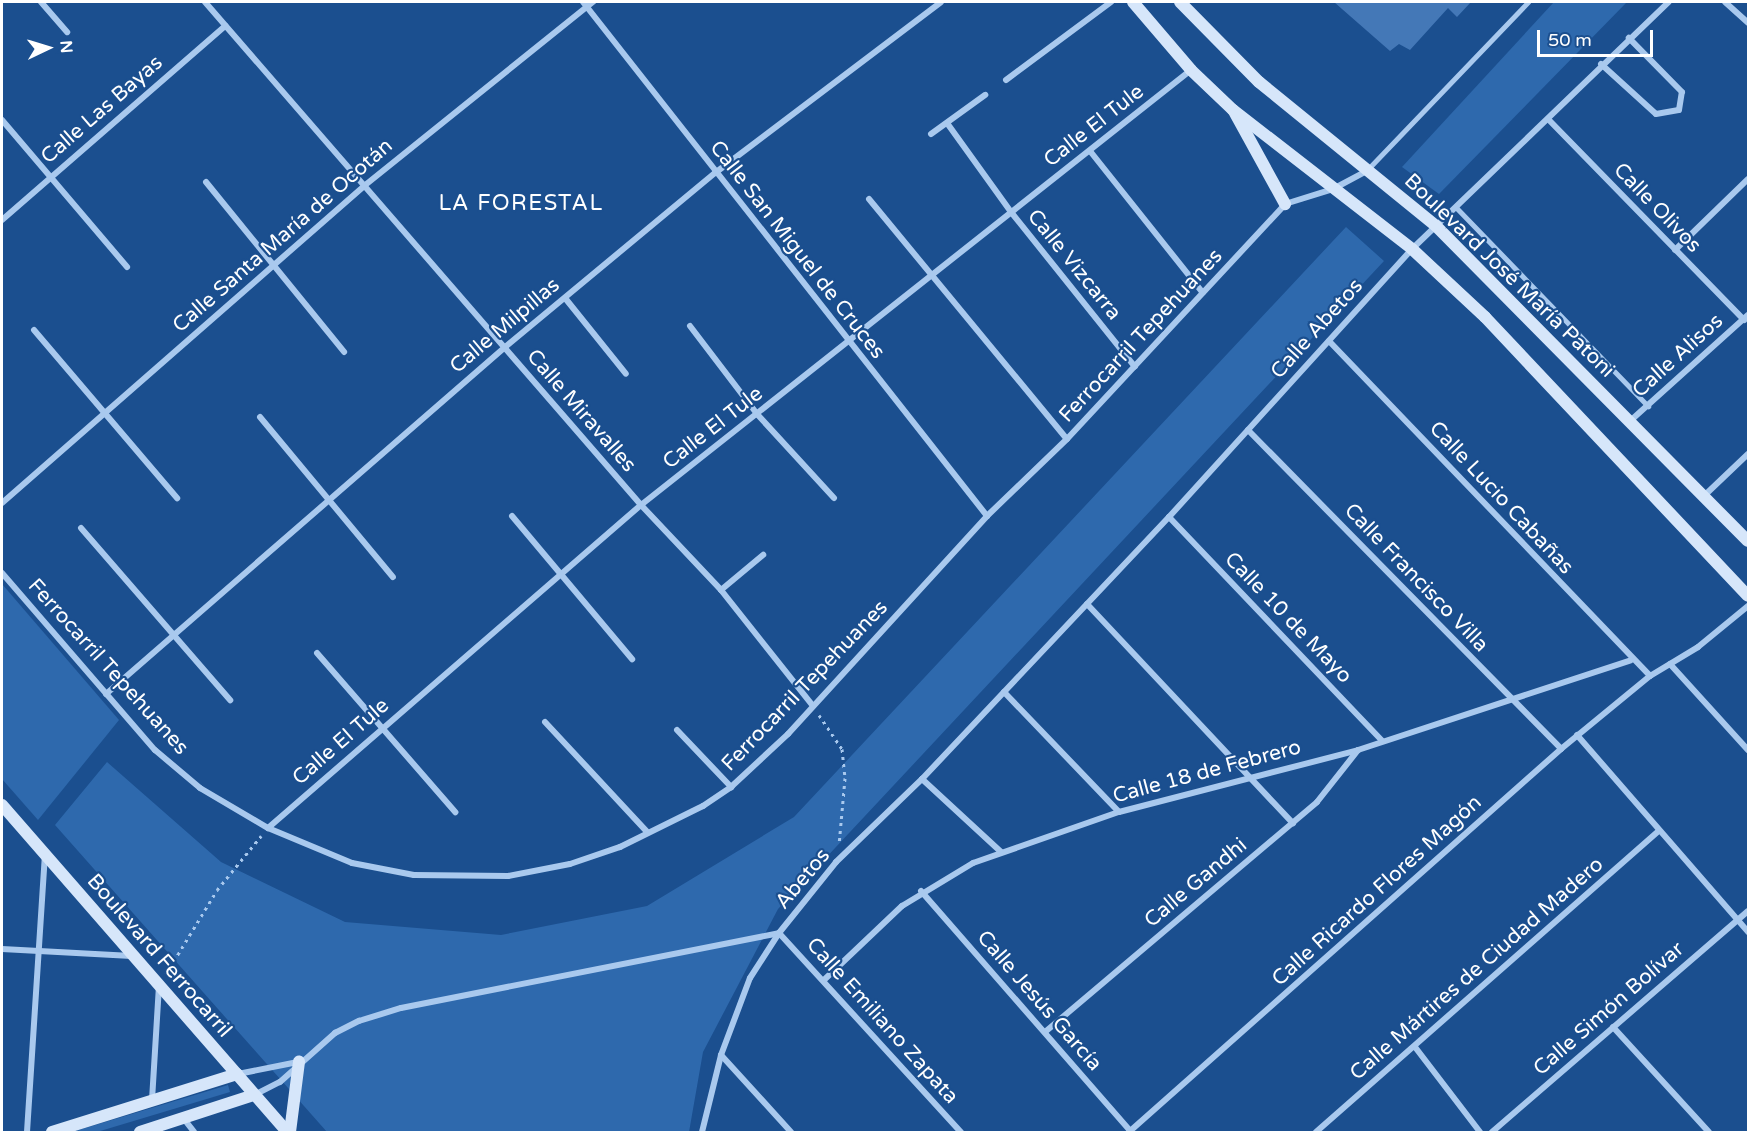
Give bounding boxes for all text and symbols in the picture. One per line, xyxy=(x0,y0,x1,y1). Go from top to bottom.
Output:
north arrow xyxy=(18,18,78,78)
scale bar xyxy=(1540,18,1656,56)
text: 50 m xyxy=(1548,29,1592,51)
text: N xyxy=(56,40,76,54)
street label: Calle Las Bayas xyxy=(36,50,168,170)
street label: Calle El Tule xyxy=(1039,79,1149,173)
street label: Calle Santa María de Ocotán xyxy=(168,134,398,338)
street label: Calle San Miguel de Cruces xyxy=(704,136,890,364)
street label: Calle Olivos xyxy=(1608,158,1706,258)
street label: Boulevard José María Patoni xyxy=(1399,169,1619,383)
district label: LA FORESTAL xyxy=(438,191,604,217)
street label: Calle Vizcarra xyxy=(1022,205,1126,325)
street label: Ferrocarril Tepehuanes xyxy=(1054,244,1228,428)
street label: Calle Milpillas xyxy=(445,273,565,379)
street label: Calle Abetos xyxy=(1266,274,1368,384)
street label: Calle Alisos xyxy=(1628,309,1728,403)
street label: Calle Miravalles xyxy=(521,344,641,478)
street label: Calle El Tule xyxy=(658,381,768,475)
street label: Calle Lucio Cabañas xyxy=(1424,416,1578,580)
street label: Calle Francisco Villa xyxy=(1339,498,1493,658)
street label: Calle 10 de Mayo xyxy=(1219,547,1357,689)
street label: Ferrocarril Tepehuanes xyxy=(22,574,194,760)
street label: Ferrocarril Tepehuanes xyxy=(717,595,893,777)
street label: Calle El Tule xyxy=(288,693,394,791)
street label: Calle 18 de Febrero xyxy=(1110,735,1304,809)
street label: Calle Ricardo Flores Magón xyxy=(1267,790,1487,992)
street label: Calle Gandhi xyxy=(1140,833,1252,933)
street label: Abetos xyxy=(770,844,836,914)
street label: Calle Mártires de Ciudad Madero xyxy=(1345,852,1609,1086)
street label: Boulevard Ferrocarril xyxy=(81,869,237,1043)
street label: Calle Jesús García xyxy=(971,926,1107,1076)
street label: Calle Emiliano Zapata xyxy=(801,933,963,1109)
street label: Calle Simón Bolívar xyxy=(1529,937,1689,1081)

